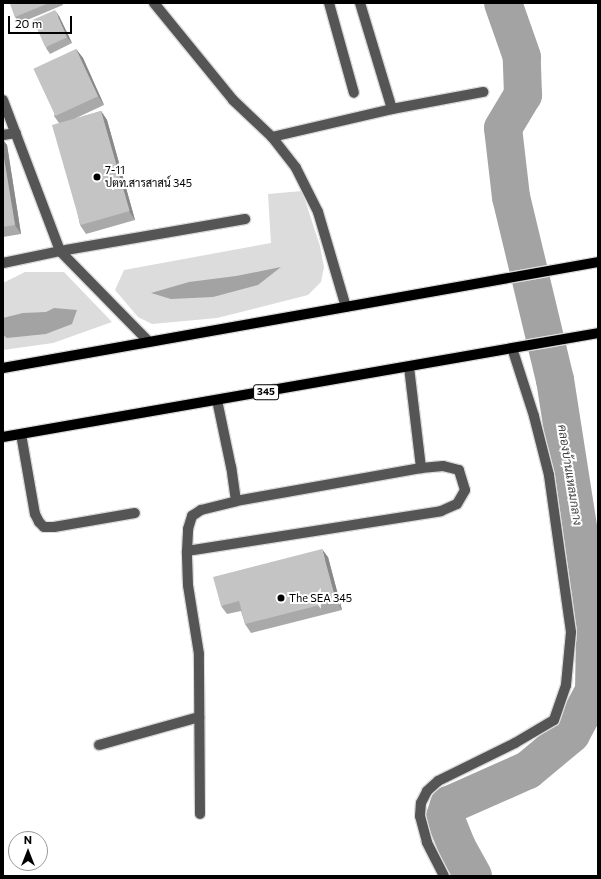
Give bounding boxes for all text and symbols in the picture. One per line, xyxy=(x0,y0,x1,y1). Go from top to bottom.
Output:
scale bar xyxy=(10,8,74,34)
text: 20 m xyxy=(15,16,42,30)
place label: 7-11 ปตท.สารสาสน์ 345 xyxy=(105,164,192,190)
marker: 7-11 ปตท.สารสาสน์ 345 xyxy=(92,172,102,182)
road number: 345 xyxy=(253,384,279,400)
water label: คลองบ้านแหลมกลาง xyxy=(555,424,585,526)
place label: The SEA 345 xyxy=(289,591,352,605)
marker: The SEA 345 xyxy=(276,593,286,603)
north arrow xyxy=(8,831,48,871)
text: N xyxy=(24,833,32,846)

